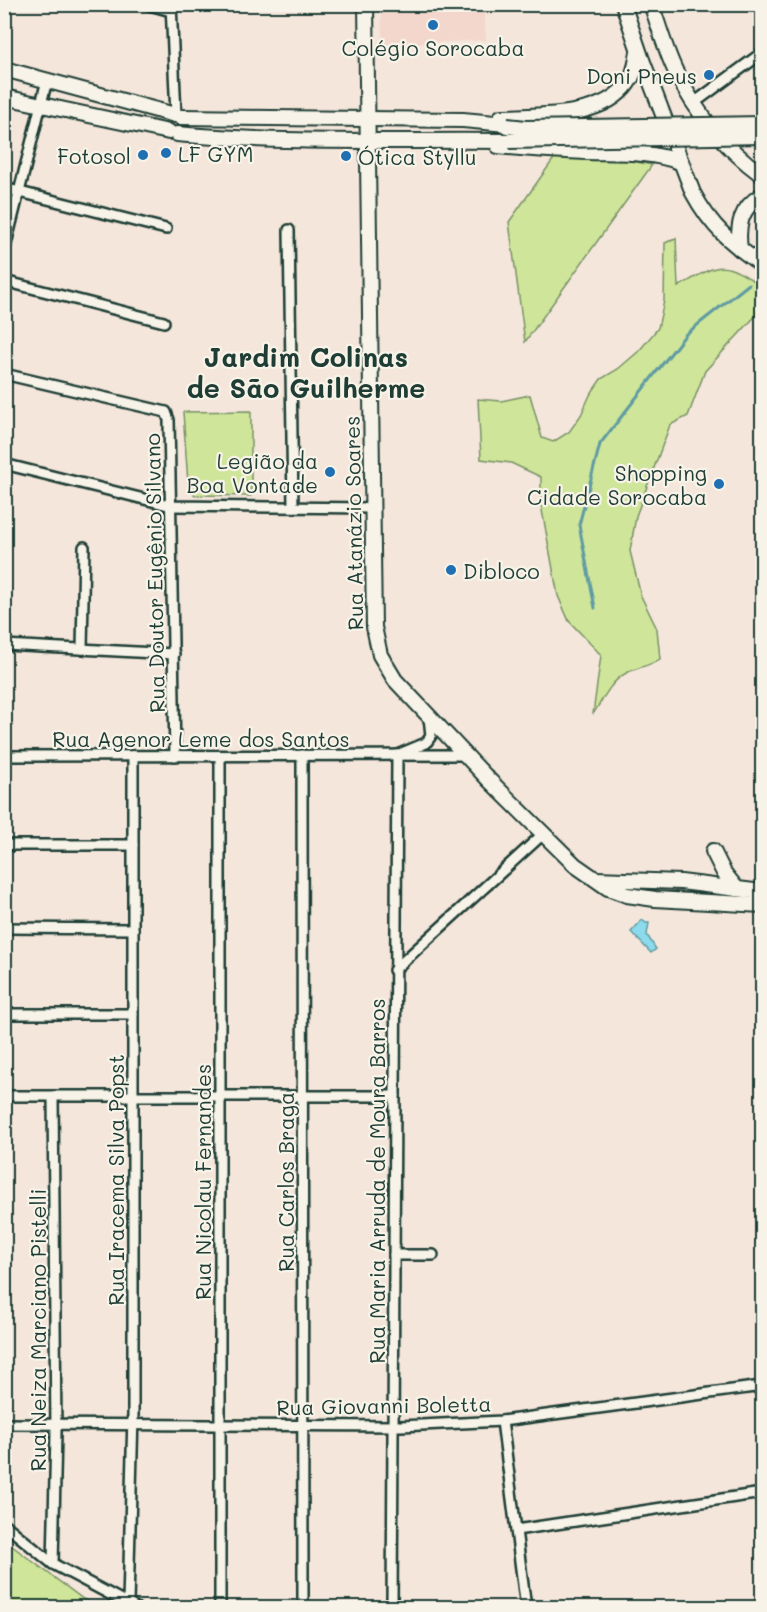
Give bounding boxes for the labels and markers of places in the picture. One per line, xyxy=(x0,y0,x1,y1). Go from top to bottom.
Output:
marker: Colégio Sorocaba xyxy=(426,18,440,32)
place label: Colégio Sorocaba xyxy=(341,34,525,61)
place label: Doni Pneus xyxy=(586,62,697,89)
marker: Doni Pneus xyxy=(702,68,716,82)
place label: LF GYM xyxy=(178,140,254,167)
place label: Fotosol xyxy=(57,142,131,169)
place label: Ótica Styllu xyxy=(358,143,477,170)
marker: LF GYM xyxy=(159,146,173,160)
marker: Fotosol xyxy=(136,148,150,162)
marker: Ótica Styllu xyxy=(339,149,353,163)
place label: Legião da Boa Vontade xyxy=(186,447,318,498)
place label: Shopping Cidade Sorocaba xyxy=(527,459,707,510)
marker: Legião da Boa Vontade xyxy=(323,465,337,479)
marker: Shopping Cidade Sorocaba xyxy=(712,477,726,491)
place label: Dibloco xyxy=(463,557,540,584)
marker: Dibloco xyxy=(444,563,458,577)

